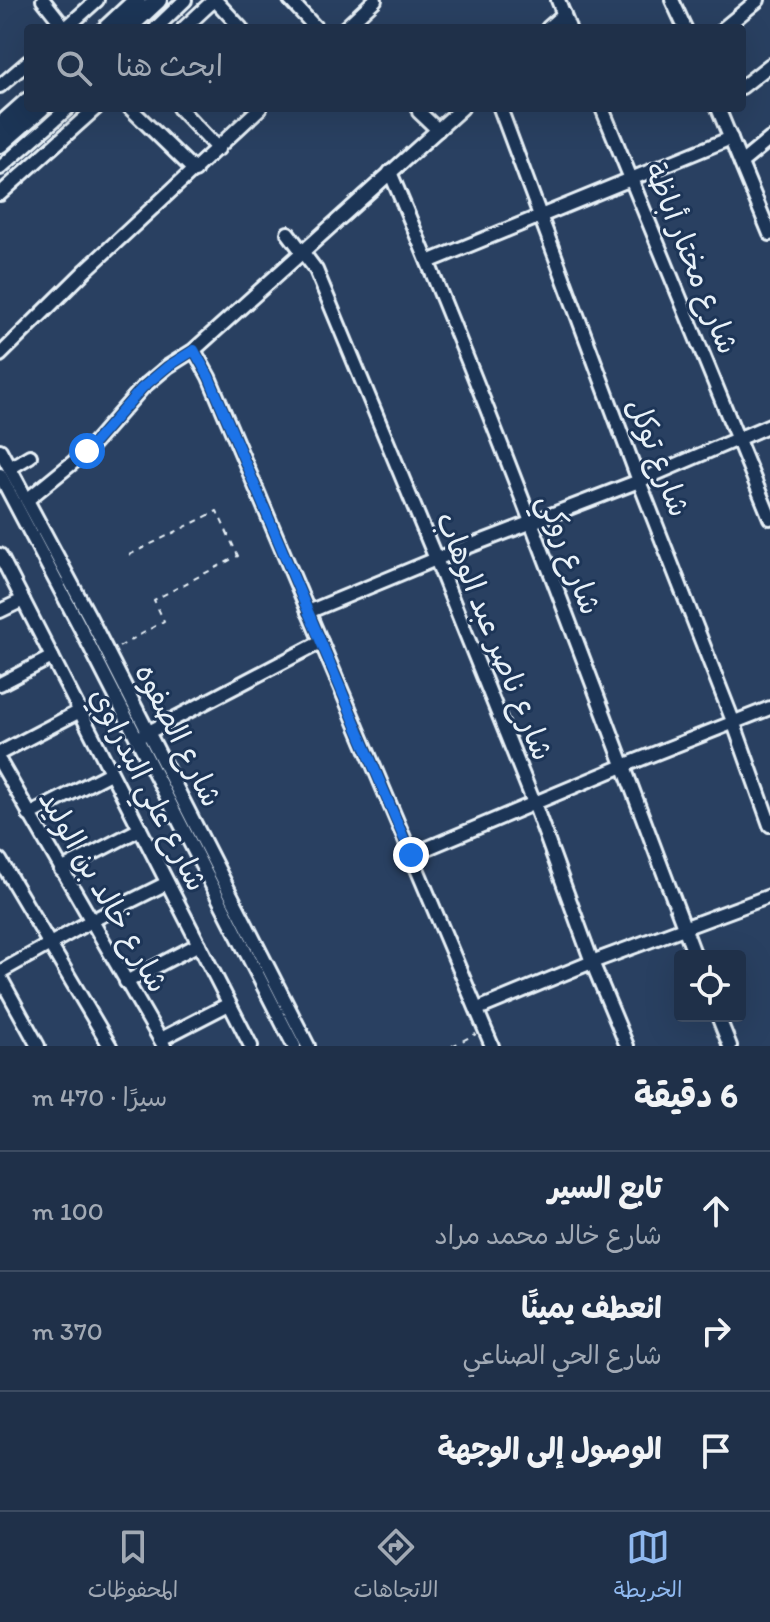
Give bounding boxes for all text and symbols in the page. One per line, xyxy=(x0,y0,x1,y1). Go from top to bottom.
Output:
search box xyxy=(24,24,746,112)
icon: search xyxy=(52,46,96,90)
text: ابحث هنا xyxy=(116,47,223,84)
street label: شارع مختار أباظة xyxy=(634,157,747,360)
street label: شارع توكل xyxy=(617,392,699,523)
route start xyxy=(69,433,105,469)
street label: شارع روكي xyxy=(523,488,610,623)
street label: شارع ناصر عبد الوهاب xyxy=(425,506,562,767)
street label: شارع الصفوه xyxy=(124,657,231,814)
street label: شارع علي البدراوي xyxy=(75,681,216,901)
street label: شارع خالد بن الوليد xyxy=(28,783,177,1000)
route end xyxy=(393,837,429,873)
map controls xyxy=(674,950,746,1022)
button: locate xyxy=(674,950,746,1022)
text: 6 دقيقة xyxy=(634,1075,738,1116)
text: سيرًا · 470 m xyxy=(32,1081,167,1113)
text: تابع السير xyxy=(548,1169,662,1206)
icon: ahead xyxy=(694,1189,738,1233)
text: 100 m xyxy=(32,1195,104,1227)
text: شارع خالد محمد مراد xyxy=(434,1219,662,1251)
text: انعطف يمينًا xyxy=(521,1289,662,1326)
icon: right xyxy=(694,1309,738,1353)
text: 370 m xyxy=(32,1315,103,1347)
text: شارع الحي الصناعي xyxy=(462,1339,662,1371)
icon: arrive xyxy=(694,1429,738,1473)
text: الوصول إلى الوجهة xyxy=(438,1430,662,1467)
tab: المحفوظات xyxy=(88,1525,178,1609)
tab: الاتجاهات xyxy=(354,1525,438,1609)
tab: الخريطة xyxy=(614,1525,682,1609)

